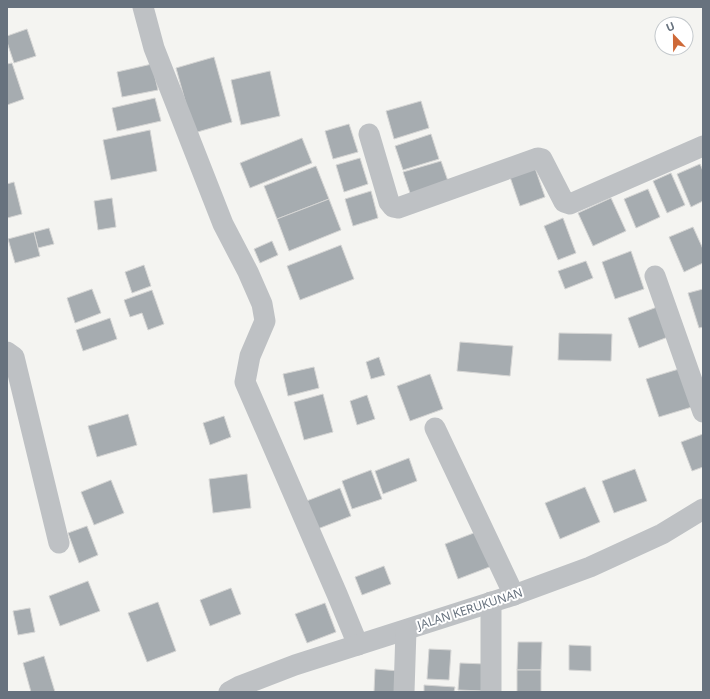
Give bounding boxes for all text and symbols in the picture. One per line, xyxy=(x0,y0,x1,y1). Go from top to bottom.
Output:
north arrow xyxy=(654,16,694,56)
text: U xyxy=(663,18,677,35)
street label: JALAN KERUKUNAN xyxy=(414,584,525,634)

